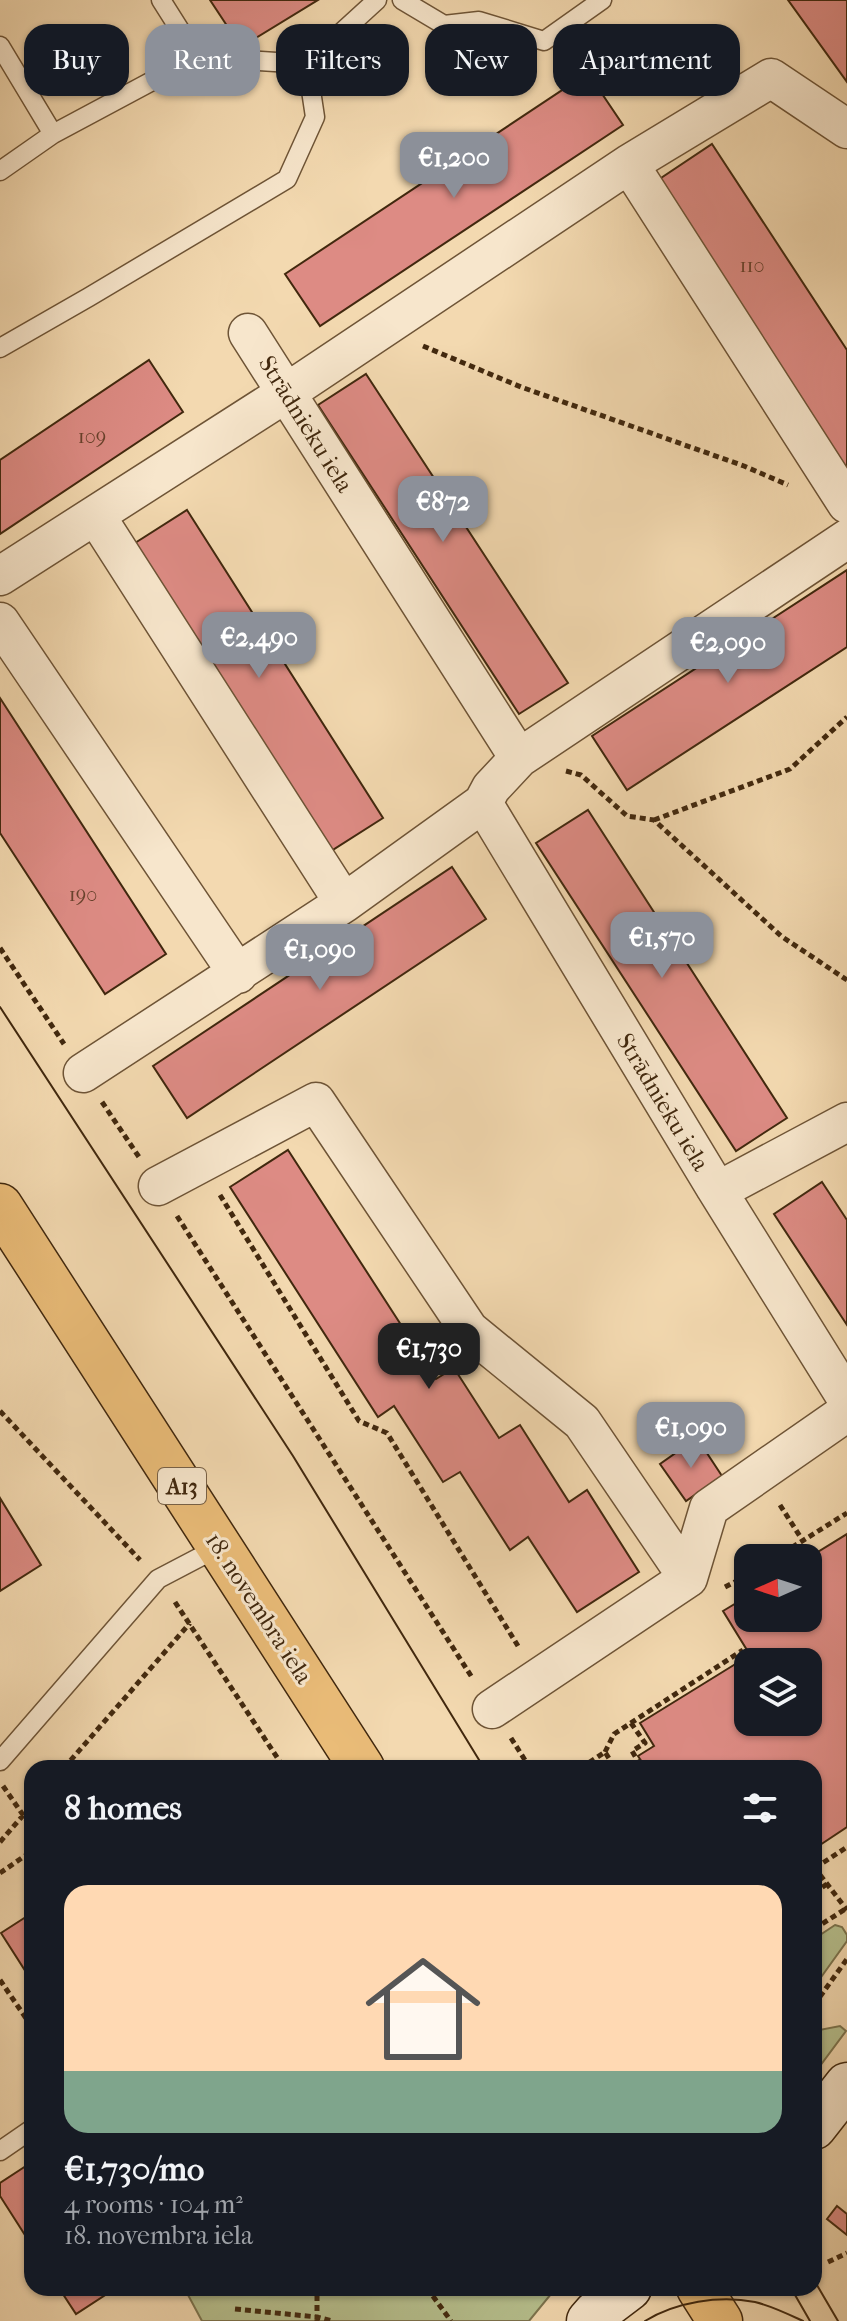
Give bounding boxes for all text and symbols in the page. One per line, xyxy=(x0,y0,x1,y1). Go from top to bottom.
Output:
chip: Buy xyxy=(24,24,129,96)
chip: Rent xyxy=(145,24,260,96)
chip: Filters xyxy=(276,24,409,96)
chip: New xyxy=(425,24,537,96)
chip: Apartment xyxy=(553,24,740,96)
pin: €1,200 xyxy=(389,132,519,200)
text: €1,200 xyxy=(418,142,490,173)
house number: 110 xyxy=(739,254,765,277)
street label: Strādnieku iela xyxy=(253,351,360,498)
house number: 109 xyxy=(78,425,106,448)
pin: €872 xyxy=(396,476,490,544)
text: €872 xyxy=(416,486,470,517)
pin: €2,490 xyxy=(194,612,324,680)
pin: €2,090 xyxy=(663,617,793,685)
text: €2,490 xyxy=(220,622,298,653)
text: €2,090 xyxy=(690,627,766,658)
house number: 190 xyxy=(69,883,97,906)
pin: €1,570 xyxy=(597,912,727,980)
text: €1,570 xyxy=(628,922,696,953)
pin: €1,090 xyxy=(255,924,385,992)
text: €1,090 xyxy=(284,934,356,965)
street label: Strādnieku iela xyxy=(611,1028,716,1177)
pin: €1,730 xyxy=(364,1323,494,1391)
text: €1,730 xyxy=(396,1333,462,1364)
pin: €1,090 xyxy=(626,1402,756,1470)
text: €1,090 xyxy=(655,1412,727,1443)
road number: A13 xyxy=(158,1468,206,1504)
street label: 18. novembra iela xyxy=(200,1527,319,1690)
north arrow xyxy=(734,1544,822,1632)
map controls xyxy=(734,1544,822,1736)
button: layers xyxy=(734,1648,822,1736)
icon: filters xyxy=(738,1786,782,1830)
text: 8 homes xyxy=(64,1788,182,1828)
icon: home xyxy=(351,1937,495,2081)
text: €1,730/mo xyxy=(64,2149,204,2189)
text: 4 rooms · 104 m² xyxy=(64,2189,243,2220)
text: 18. novembra iela xyxy=(64,2220,253,2251)

